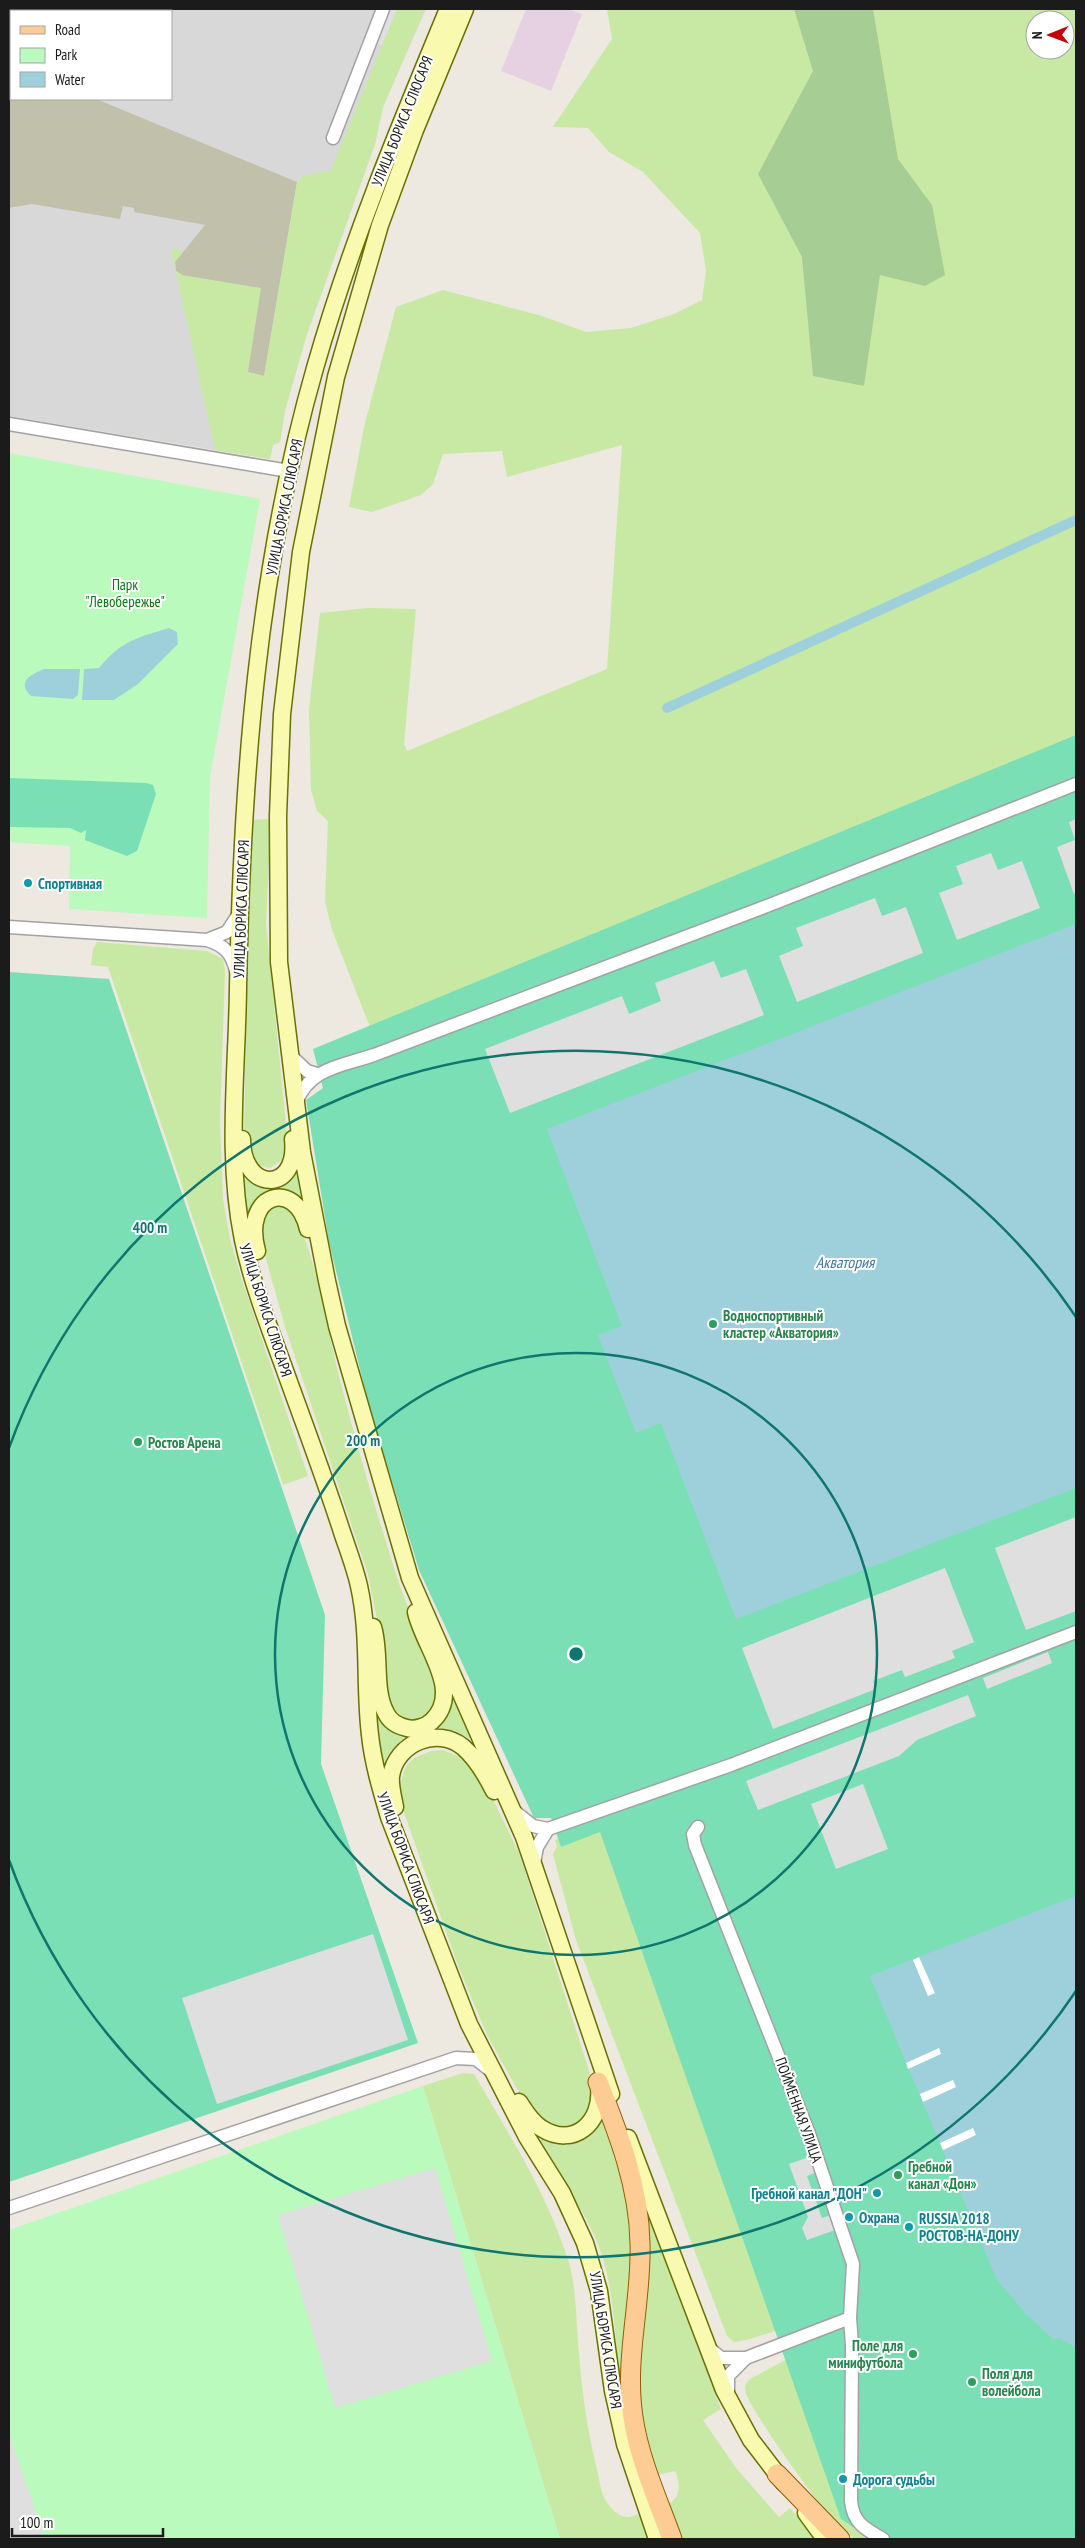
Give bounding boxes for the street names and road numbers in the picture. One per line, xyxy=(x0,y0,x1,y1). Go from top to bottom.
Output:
street label: УЛИЦА БОРИСА СЛЮСАРЯ xyxy=(367,53,437,189)
street label: УЛИЦА БОРИСА СЛЮСАРЯ xyxy=(261,437,307,577)
street label: УЛИЦА БОРИСА СЛЮСАРЯ xyxy=(229,839,253,979)
street label: УЛИЦА БОРИСА СЛЮСАРЯ xyxy=(236,1241,296,1379)
street label: УЛИЦА БОРИСА СЛЮСАРЯ xyxy=(373,1789,439,1927)
street label: ПОЙМЕННАЯ УЛИЦА xyxy=(771,2055,827,2166)
street label: УЛИЦА БОРИСА СЛЮСАРЯ xyxy=(586,2270,626,2410)

